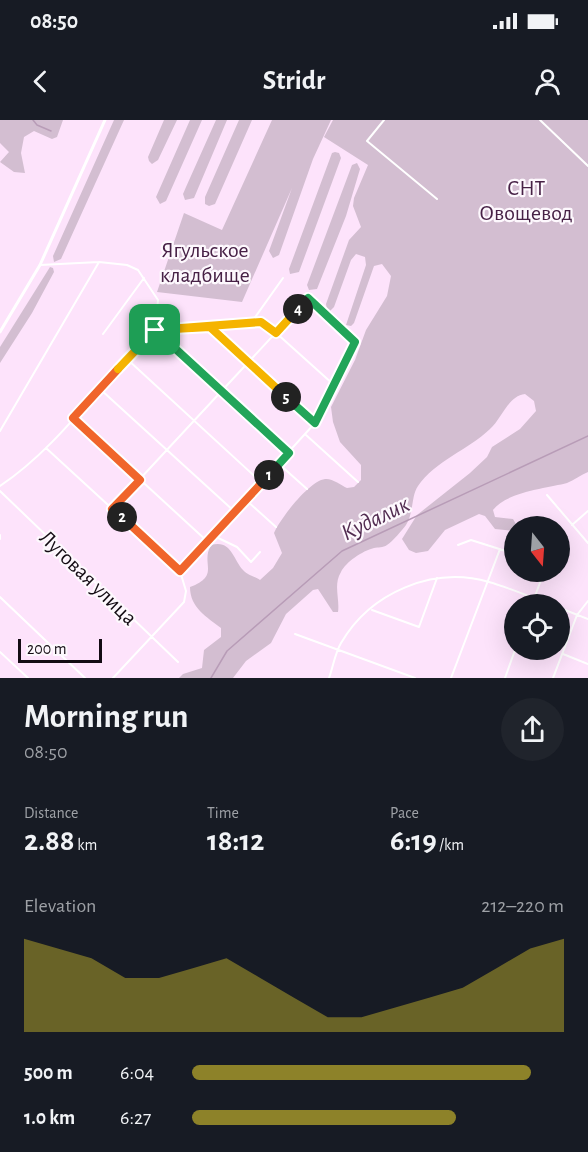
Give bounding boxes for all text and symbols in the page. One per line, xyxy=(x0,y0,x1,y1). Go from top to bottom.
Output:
text: 08:50 xyxy=(30,10,78,32)
icon: back xyxy=(24,65,57,98)
icon: person xyxy=(531,65,564,98)
text: Stridr xyxy=(263,67,325,94)
park label: СНТ Овощевод xyxy=(479,177,573,224)
park label: Ягульское кладбище xyxy=(160,239,250,286)
pin: 4 xyxy=(283,294,313,324)
text: 4 xyxy=(294,301,302,317)
pin xyxy=(129,304,180,355)
icon: arrive xyxy=(138,313,171,346)
pin: 5 xyxy=(271,382,301,412)
text: 5 xyxy=(283,389,289,405)
pin: 1 xyxy=(254,460,284,490)
text: 1 xyxy=(266,467,272,483)
water label: Кудалик xyxy=(338,492,413,546)
pin: 2 xyxy=(107,502,137,532)
text: 2 xyxy=(118,509,126,525)
north arrow xyxy=(504,516,570,582)
map controls xyxy=(504,516,570,660)
street label: Луговая улица xyxy=(35,526,141,629)
button: locate xyxy=(504,594,570,660)
scale bar xyxy=(18,636,102,664)
text: 200 m xyxy=(27,641,67,657)
button: share xyxy=(501,698,564,761)
text: Morning run xyxy=(24,701,188,734)
text: 08:50 xyxy=(24,742,68,762)
text: Distance xyxy=(24,805,78,821)
text: Time xyxy=(207,805,239,821)
text: Pace xyxy=(390,805,419,821)
text: 2.88 xyxy=(24,826,75,856)
text: 18:12 xyxy=(207,826,264,856)
text: 6:19 xyxy=(390,826,437,856)
text: km xyxy=(75,837,97,853)
text: /km xyxy=(437,837,464,853)
text: Elevation xyxy=(24,896,96,916)
text: 212–220 m xyxy=(481,896,564,916)
text: 500 m xyxy=(24,1063,73,1083)
text: 6:04 xyxy=(120,1063,154,1083)
text: 1.0 km xyxy=(24,1108,75,1128)
text: 6:27 xyxy=(120,1108,151,1128)

